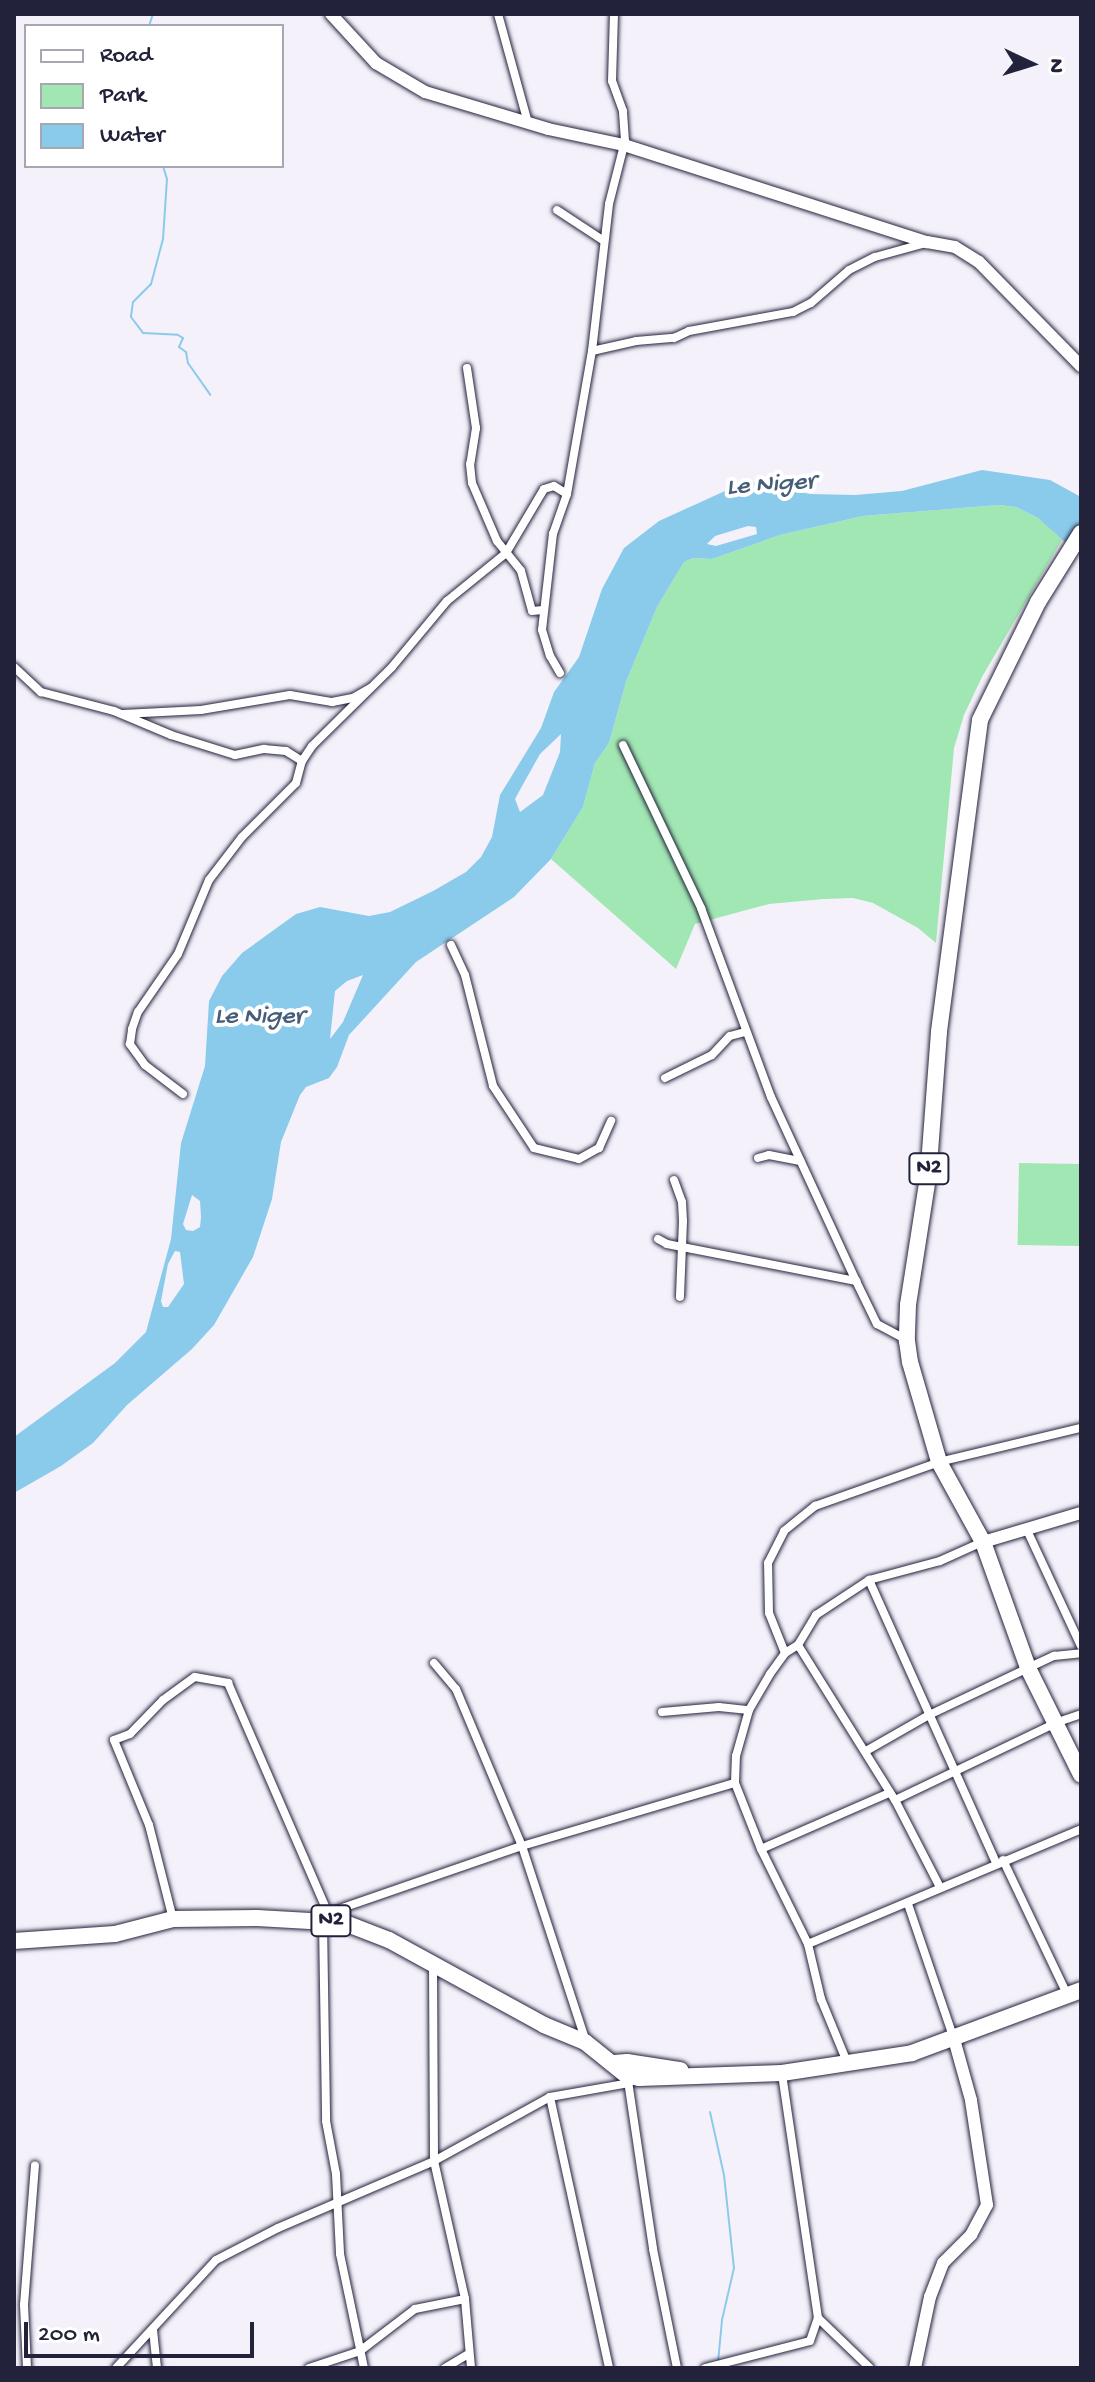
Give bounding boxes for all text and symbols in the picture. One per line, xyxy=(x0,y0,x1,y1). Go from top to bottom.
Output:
legend xyxy=(24,24,284,168)
north arrow xyxy=(991,24,1071,104)
text: Road xyxy=(100,42,152,71)
text: N xyxy=(1041,58,1068,74)
text: Park xyxy=(100,82,146,111)
text: Water xyxy=(100,122,164,151)
water label: Le Niger xyxy=(725,467,817,505)
water label: Le Niger xyxy=(214,1002,304,1034)
road number: N2 xyxy=(907,1151,951,1187)
road number: N2 xyxy=(309,1903,353,1939)
scale bar xyxy=(28,2306,258,2356)
text: 200 m xyxy=(38,2321,100,2350)

